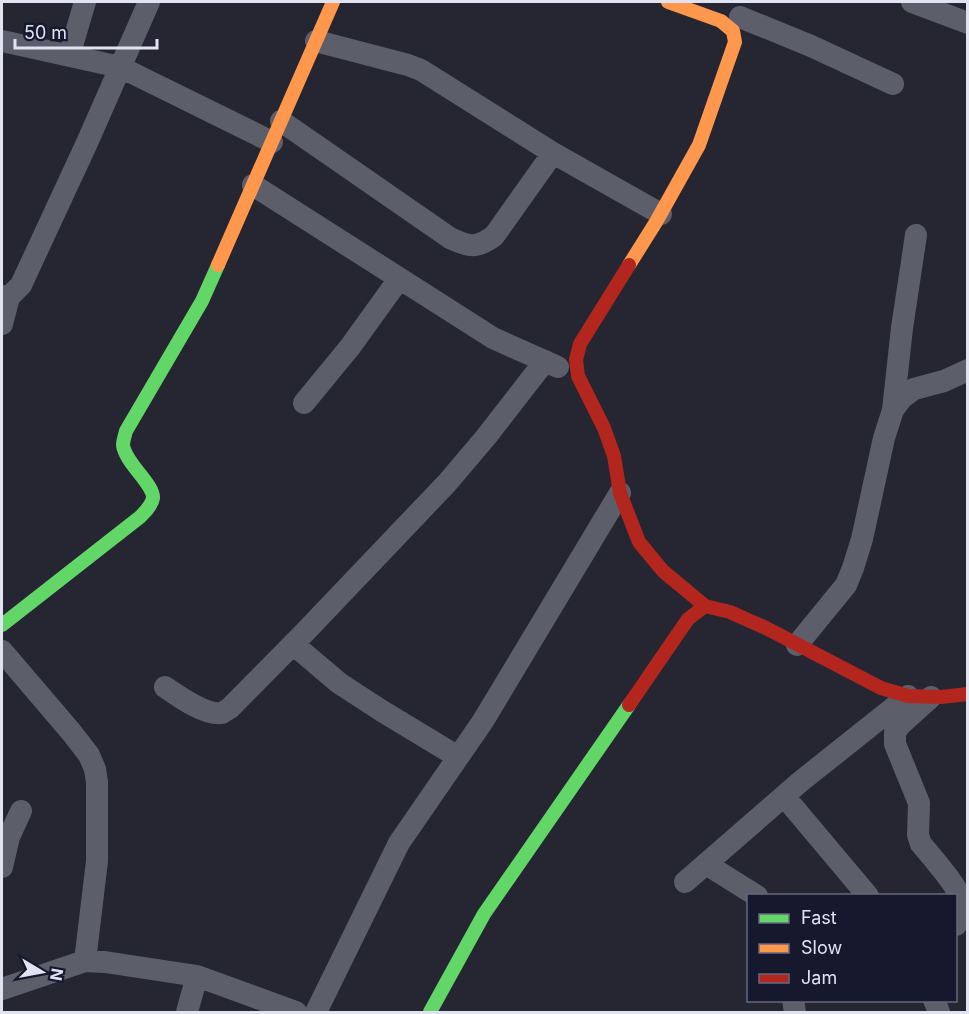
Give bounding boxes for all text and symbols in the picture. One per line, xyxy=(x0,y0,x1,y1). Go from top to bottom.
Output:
scale bar xyxy=(15,12,158,50)
text: 50 m xyxy=(24,22,67,43)
legend xyxy=(747,894,957,1002)
text: Fast xyxy=(801,907,837,928)
text: Slow xyxy=(801,937,842,958)
north arrow xyxy=(12,942,72,1002)
text: N xyxy=(46,967,68,982)
text: Jam xyxy=(801,967,837,988)

